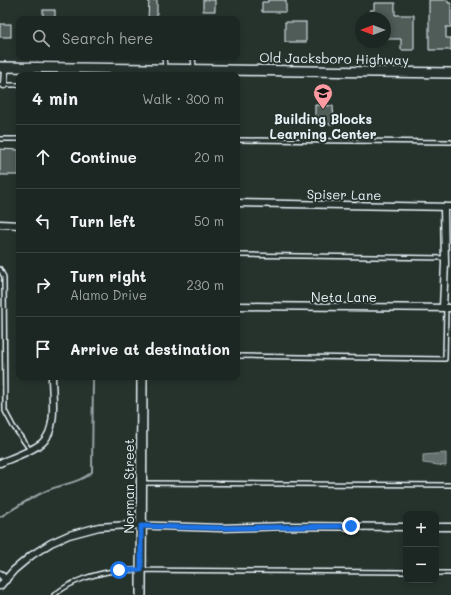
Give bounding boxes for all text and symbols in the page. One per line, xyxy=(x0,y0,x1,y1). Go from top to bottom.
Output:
north arrow xyxy=(355,12,391,48)
search box xyxy=(16,16,240,60)
icon: search xyxy=(30,27,52,49)
text: Search here xyxy=(62,28,153,48)
street label: Old Jacksboro Highway xyxy=(259,48,409,68)
school or university icon: Building Blocks Learning Center xyxy=(312,82,334,110)
text: 4 min xyxy=(32,87,78,109)
text: Walk · 300 m xyxy=(142,90,224,107)
place label: Building Blocks Learning Center xyxy=(270,110,377,142)
icon: ahead xyxy=(32,146,54,168)
text: Continue xyxy=(70,147,137,167)
text: 20 m xyxy=(194,148,224,165)
street label: Spiser Lane xyxy=(307,185,381,203)
icon: left xyxy=(32,210,54,232)
text: Turn left xyxy=(70,211,135,231)
text: 50 m xyxy=(194,212,224,229)
text: Turn right xyxy=(70,266,147,286)
icon: right xyxy=(32,274,54,296)
text: 230 m xyxy=(187,276,224,293)
text: Alamo Drive xyxy=(70,286,147,303)
street label: Neta Lane xyxy=(311,288,377,305)
icon: arrive xyxy=(32,338,54,360)
text: Arrive at destination xyxy=(70,339,230,359)
street label: Norman Street xyxy=(120,438,137,534)
map controls xyxy=(403,511,439,583)
button: + xyxy=(403,511,439,547)
route end xyxy=(342,517,360,535)
button: − xyxy=(403,547,439,583)
route start xyxy=(110,561,128,579)

